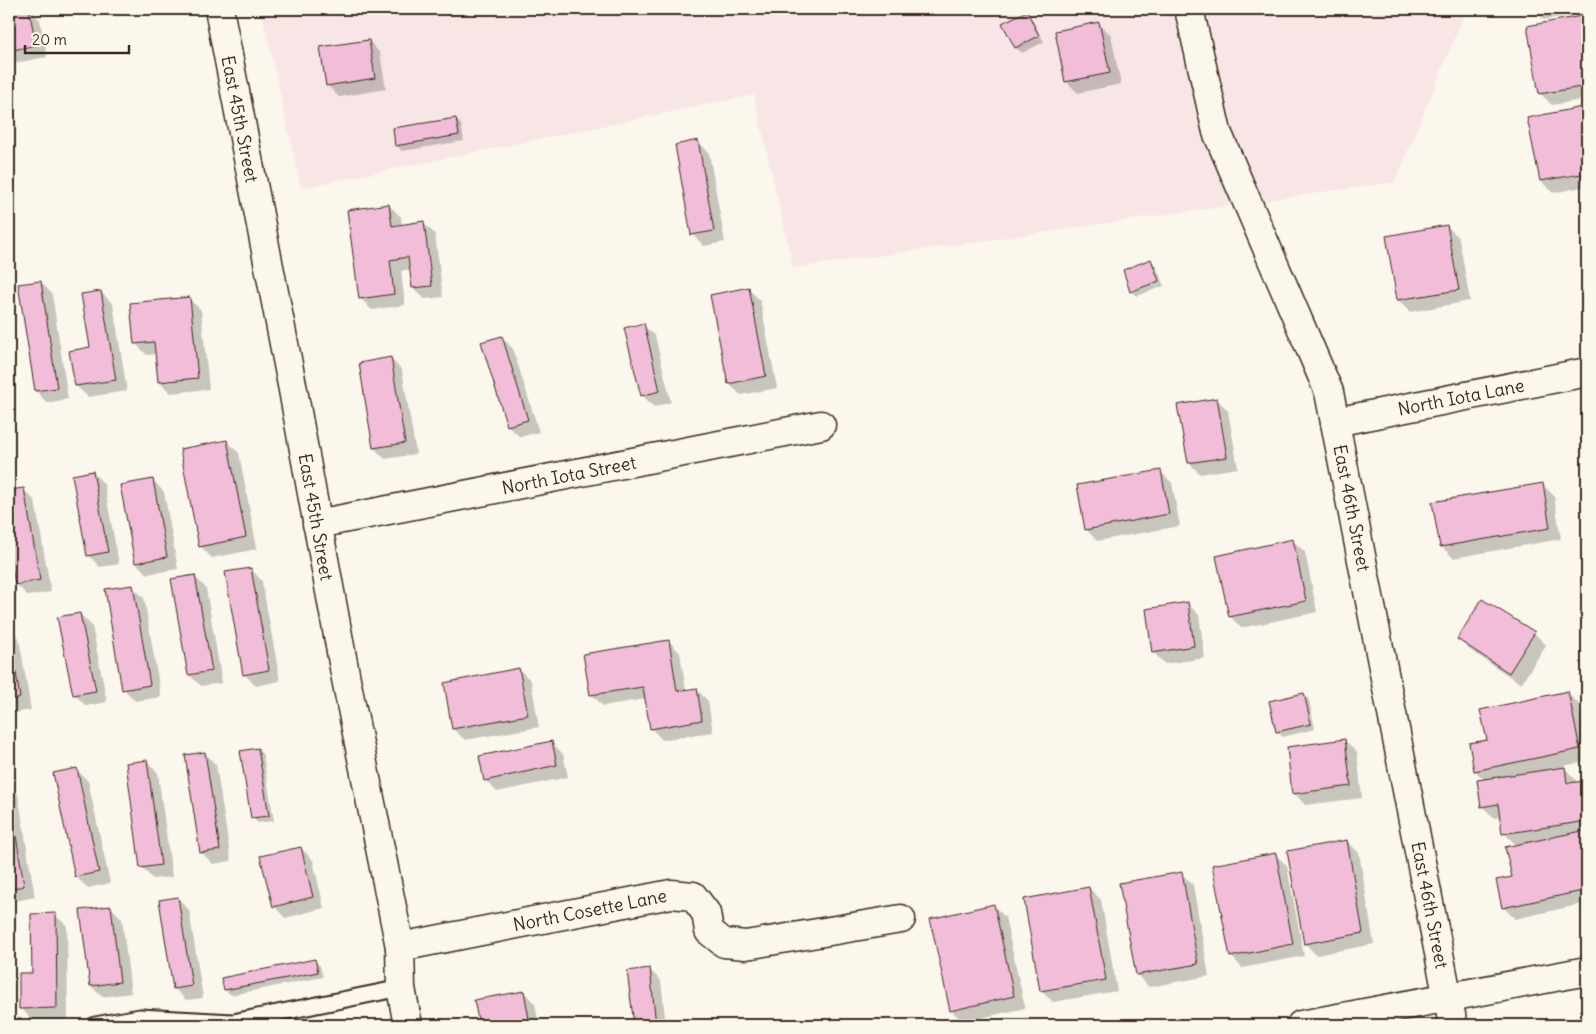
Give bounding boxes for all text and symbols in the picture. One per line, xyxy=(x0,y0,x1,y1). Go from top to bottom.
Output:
scale bar xyxy=(25,22,129,54)
text: 20 m xyxy=(32,30,67,49)
street label: East 45th Street xyxy=(216,54,264,184)
street label: North Iota Lane xyxy=(1396,373,1526,421)
street label: East 46th Street xyxy=(1328,443,1376,573)
street label: North Iota Street xyxy=(500,451,638,499)
street label: East 45th Street xyxy=(294,452,338,582)
street label: East 46th Street xyxy=(1406,840,1454,970)
street label: North Cosette Lane xyxy=(511,884,669,936)

